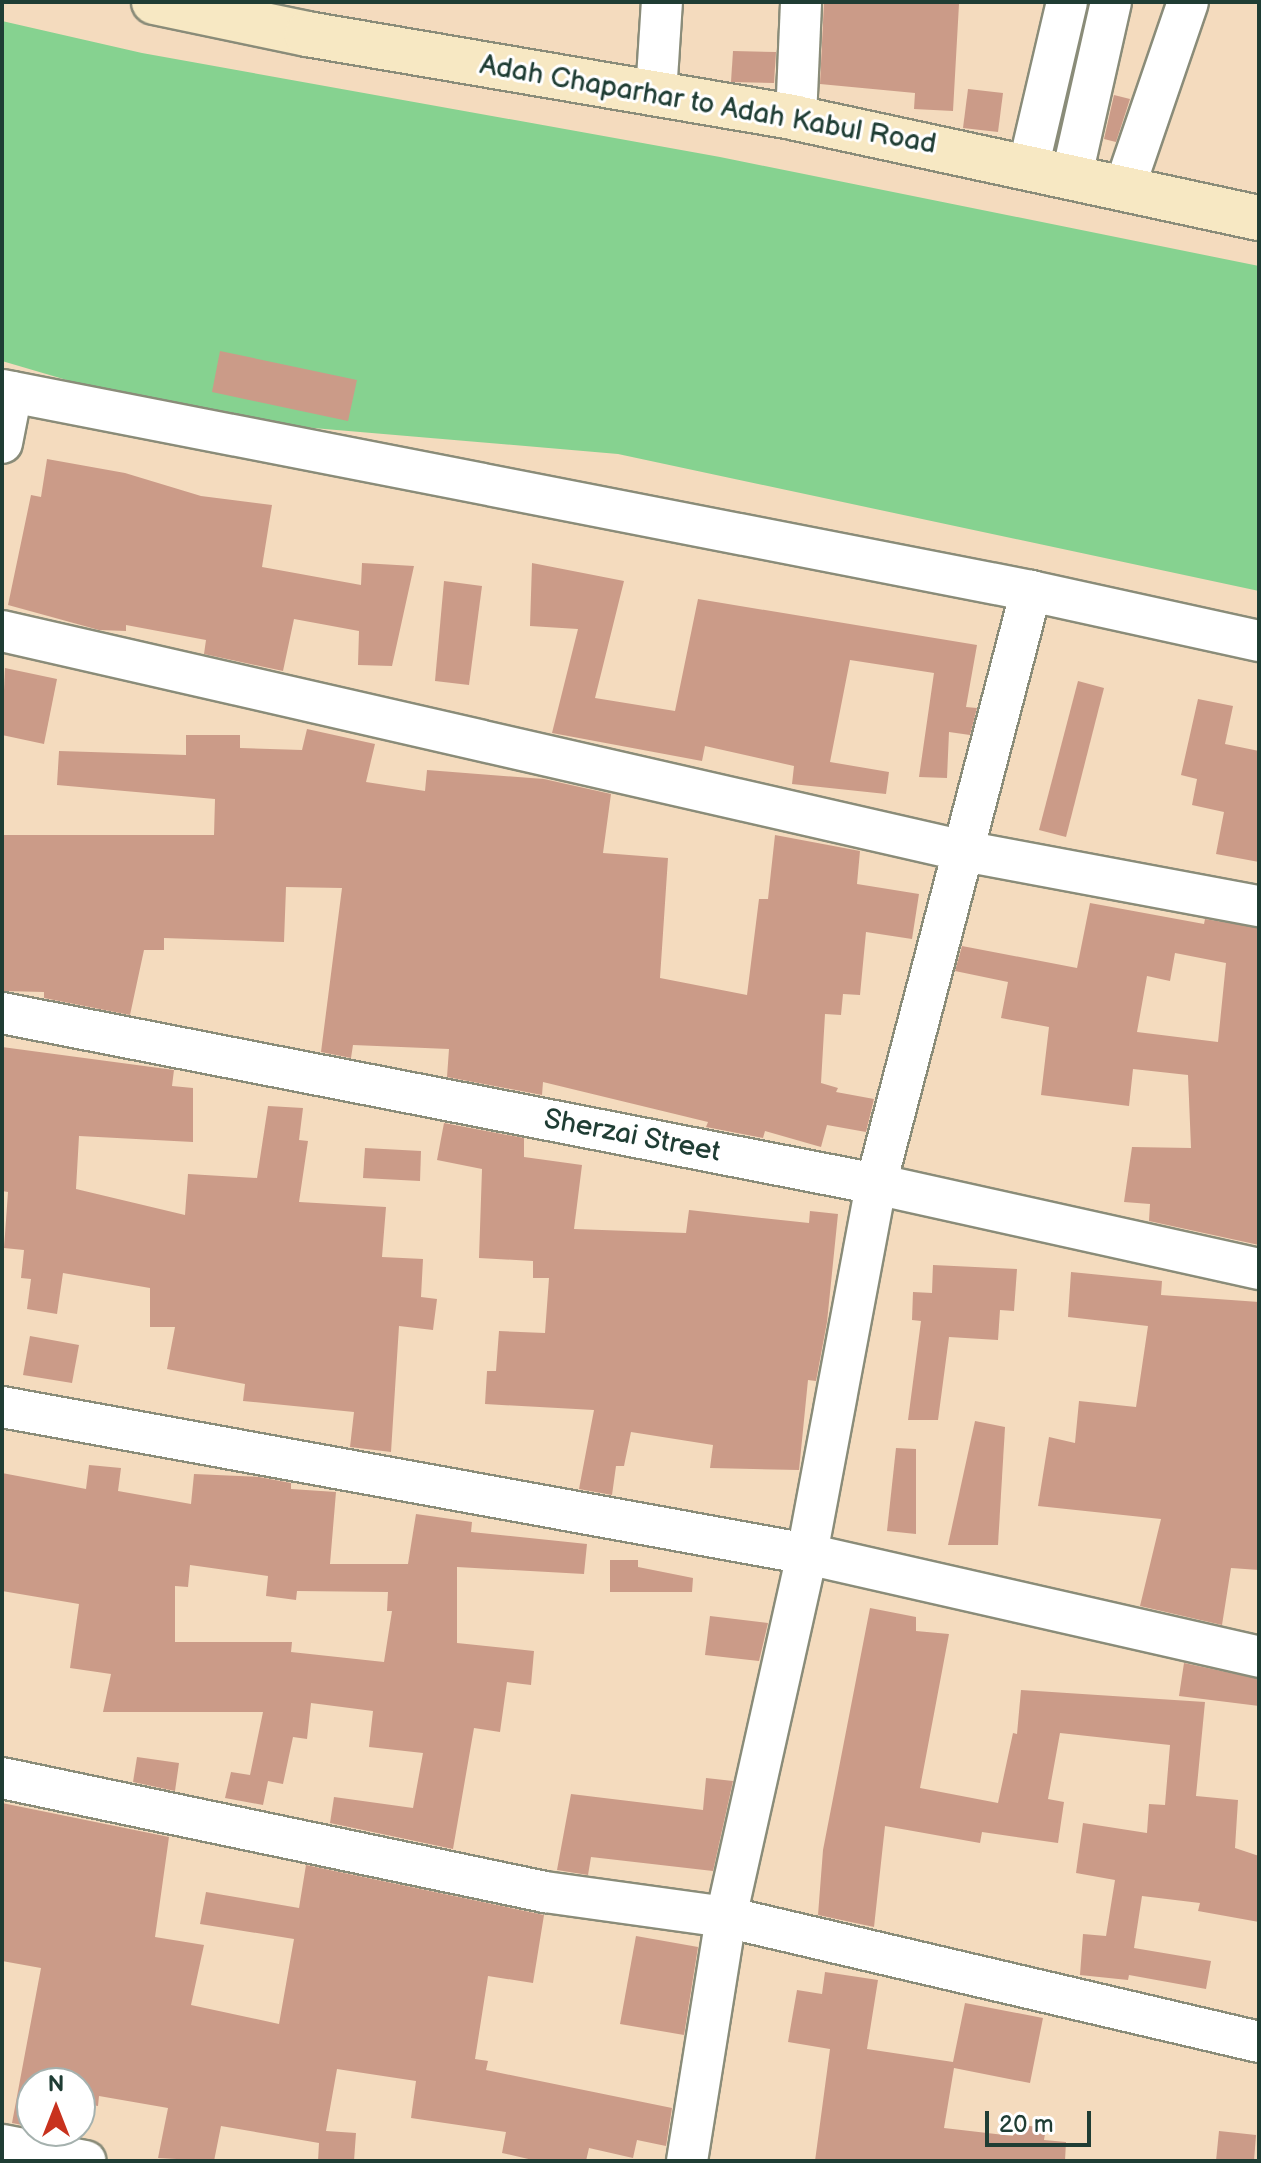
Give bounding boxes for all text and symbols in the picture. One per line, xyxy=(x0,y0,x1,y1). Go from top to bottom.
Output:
street label: Adah Chaparhar to Adah Kabul Road xyxy=(477,48,939,162)
street label: Sherzai Street xyxy=(541,1102,723,1170)
north arrow xyxy=(16,2067,96,2147)
text: N xyxy=(48,2071,64,2098)
scale bar xyxy=(989,2095,1095,2145)
text: 20 m xyxy=(999,2110,1054,2139)

